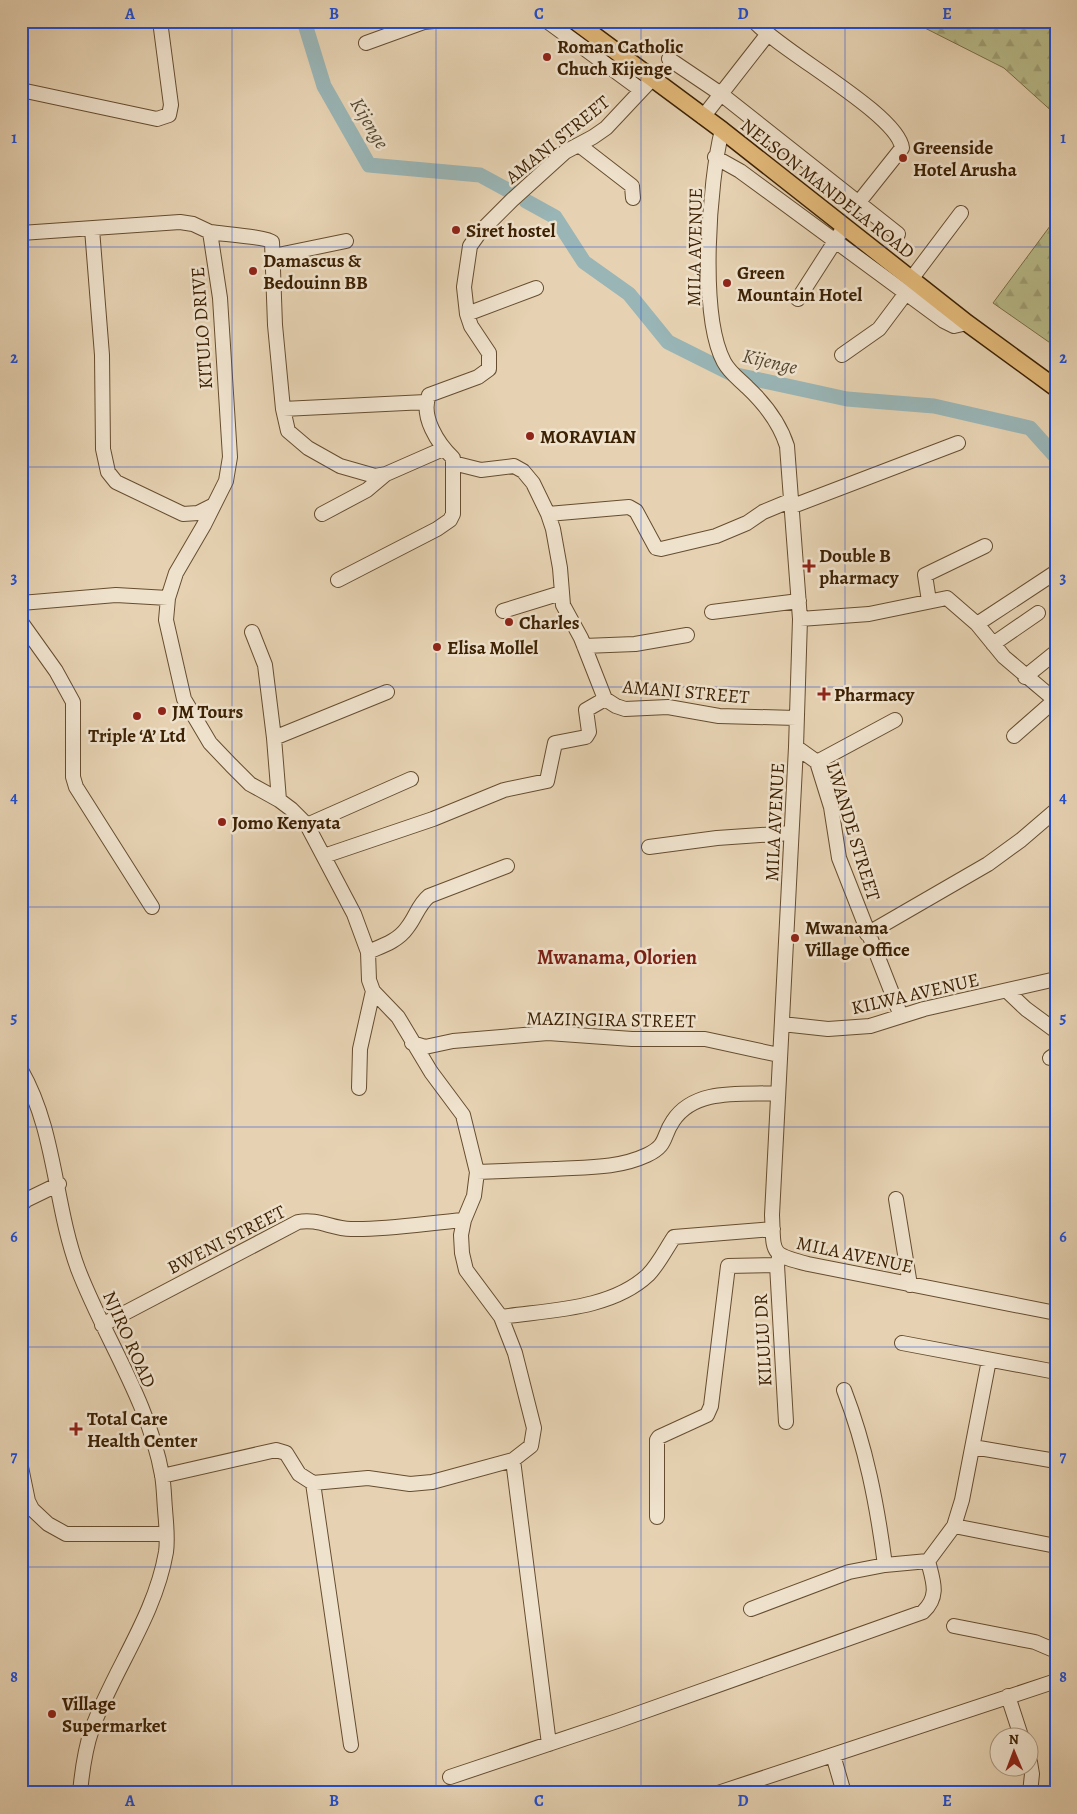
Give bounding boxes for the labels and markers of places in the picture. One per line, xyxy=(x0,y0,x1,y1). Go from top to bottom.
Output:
place label: Roman Catholic Chuch Kijenge xyxy=(557,34,684,82)
marker: Roman Catholic Chuch Kijenge xyxy=(541,51,553,63)
place label: Greenside Hotel Arusha xyxy=(913,135,1018,183)
marker: Greenside Hotel Arusha xyxy=(897,152,909,164)
place label: Siret hostel xyxy=(466,218,555,244)
marker: Siret hostel xyxy=(450,224,462,236)
place label: Damascus & Bedouinn BB xyxy=(263,248,368,296)
place label: Green Mountain Hotel xyxy=(737,260,862,308)
marker: Damascus & Bedouinn BB xyxy=(247,265,259,277)
marker: Green Mountain Hotel xyxy=(721,277,733,289)
place label: MORAVIAN xyxy=(540,424,636,450)
marker: MORAVIAN xyxy=(524,430,536,442)
place label: Double B pharmacy xyxy=(819,543,900,591)
marker: Double B pharmacy xyxy=(803,560,815,572)
place label: Charles xyxy=(519,610,580,636)
marker: Charles xyxy=(503,616,515,628)
place label: Elisa Mollel xyxy=(447,635,538,661)
marker: Elisa Mollel xyxy=(431,641,443,653)
place label: Pharmacy xyxy=(834,682,916,708)
marker: Pharmacy xyxy=(818,688,830,700)
place label: JM Tours xyxy=(172,699,243,725)
marker: JM Tours xyxy=(156,705,168,717)
marker: Triple ‘A’ Ltd xyxy=(131,710,143,722)
place label: Triple ‘A’ Ltd xyxy=(88,723,187,749)
place label: Jomo Kenyata xyxy=(232,810,342,836)
marker: Jomo Kenyata xyxy=(216,816,228,828)
place label: Mwanama Village Office xyxy=(804,915,910,963)
marker: Mwanama Village Office xyxy=(789,932,801,944)
place label: Total Care Health Center xyxy=(87,1406,198,1454)
marker: Total Care Health Center xyxy=(69,1422,83,1436)
place label: Village Supermarket xyxy=(61,1691,167,1739)
marker: Village Supermarket xyxy=(46,1708,58,1720)

